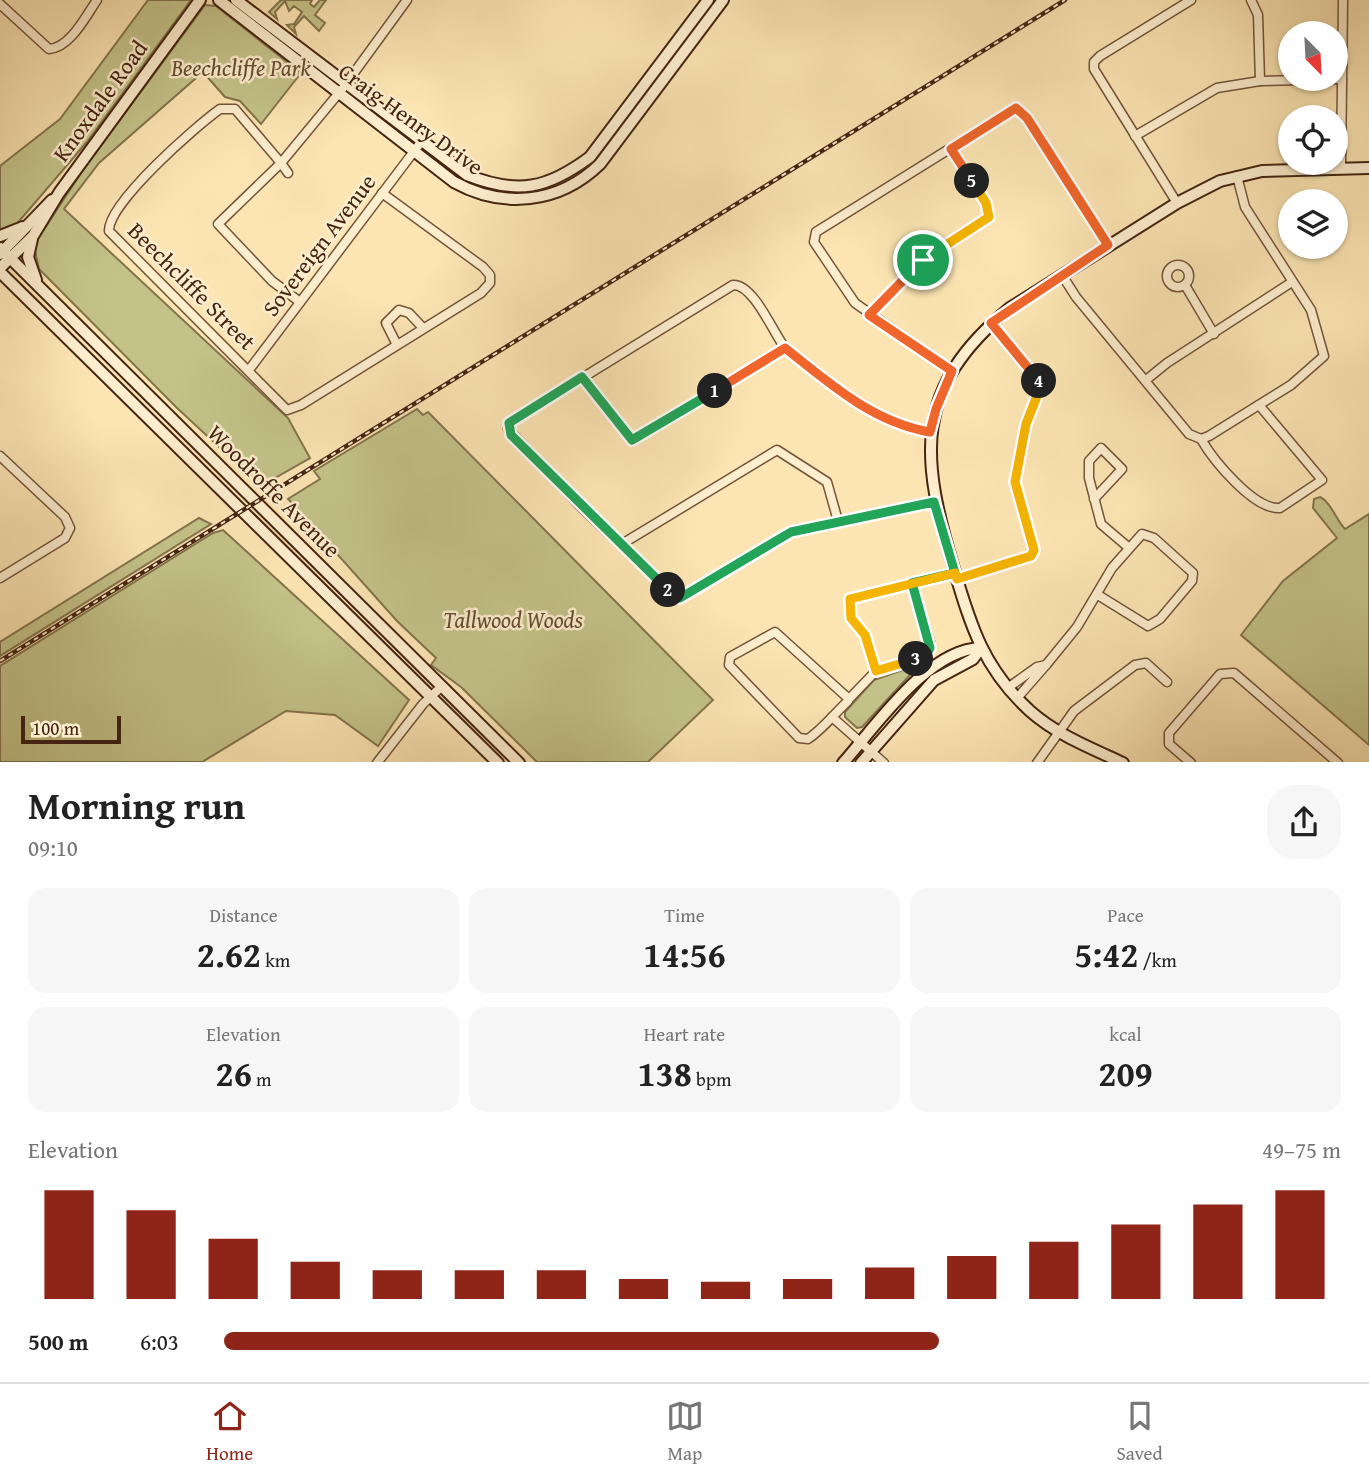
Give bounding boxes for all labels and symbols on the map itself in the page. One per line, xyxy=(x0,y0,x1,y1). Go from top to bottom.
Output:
north arrow xyxy=(1278,21,1348,91)
street label: Knoxdale Road xyxy=(44,33,155,168)
park label: Beechcliffe Park xyxy=(170,51,311,84)
street label: Craig Henry Drive xyxy=(332,55,491,183)
pin: 5 xyxy=(954,164,990,198)
street label: Sovereign Avenue xyxy=(254,167,383,323)
street label: Beechcliffe Street xyxy=(121,214,264,357)
pin xyxy=(893,230,953,290)
pin: 4 xyxy=(1021,364,1056,398)
pin: 1 xyxy=(698,374,732,408)
street label: Woodroffe Avenue xyxy=(200,417,348,565)
pin: 2 xyxy=(650,572,686,608)
park label: Tallwood Woods xyxy=(443,603,584,636)
pin: 3 xyxy=(898,642,934,676)
scale bar xyxy=(21,713,121,745)

